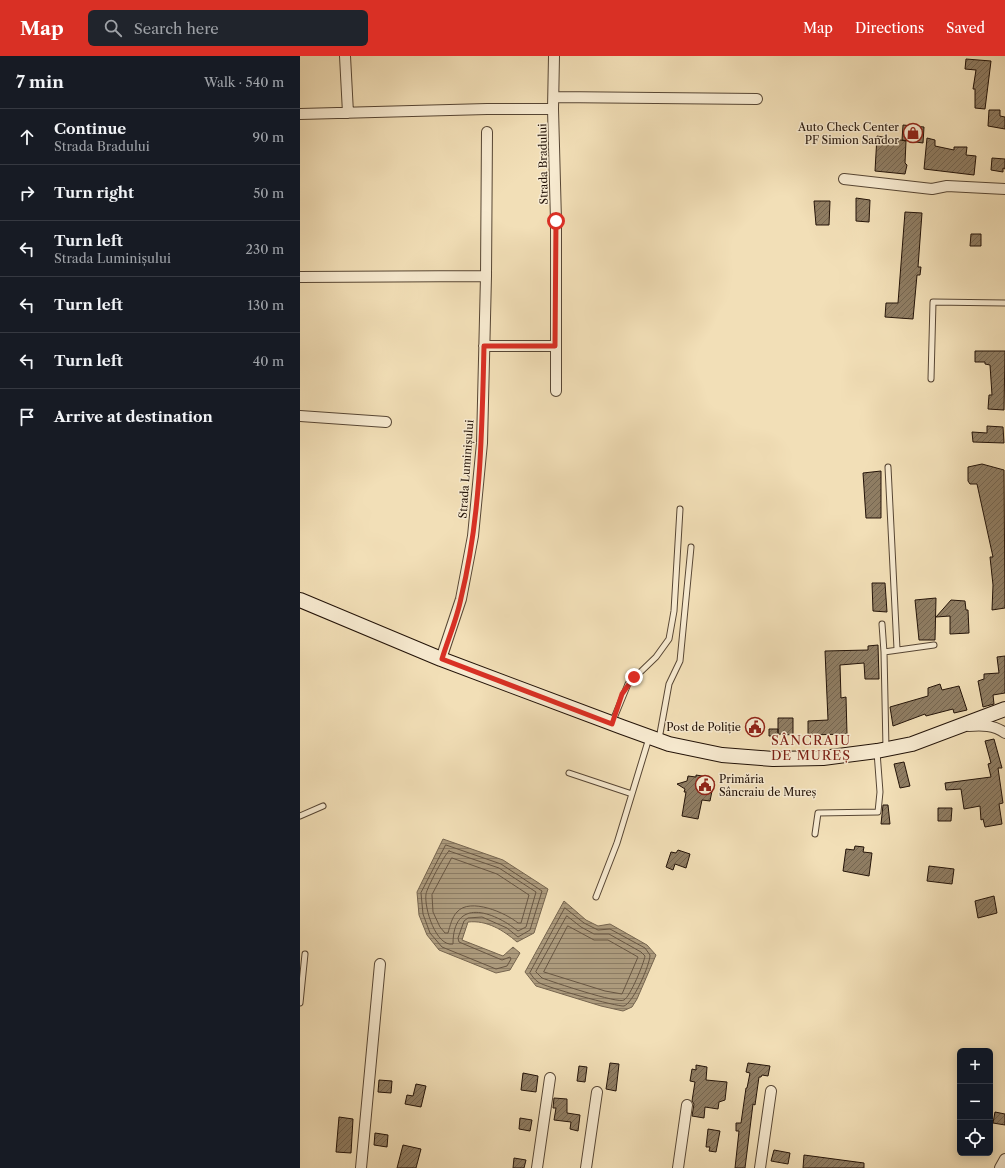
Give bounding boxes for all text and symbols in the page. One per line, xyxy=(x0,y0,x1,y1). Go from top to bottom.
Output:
search box xyxy=(88,10,368,46)
text: Map xyxy=(20,17,64,40)
icon: search xyxy=(102,17,124,39)
text: Search here xyxy=(134,19,219,38)
text: Map xyxy=(803,19,833,37)
text: Directions xyxy=(855,19,924,37)
text: Saved xyxy=(946,19,985,37)
text: 7 min xyxy=(16,72,64,92)
text: Walk · 540 m xyxy=(204,74,284,90)
text: Continue xyxy=(54,119,126,138)
place label: Auto Check Center PF Simion Sandor xyxy=(797,120,899,147)
shop icon: Auto Check Center PF Simion Sandor xyxy=(902,122,924,144)
street label: Strada Bradului xyxy=(535,123,551,205)
icon: ahead xyxy=(16,126,38,148)
text: 90 m xyxy=(253,129,284,145)
text: Strada Bradului xyxy=(54,138,150,154)
icon: right xyxy=(16,182,38,204)
text: Turn right xyxy=(54,183,134,202)
text: 50 m xyxy=(253,185,284,201)
route start xyxy=(547,212,565,230)
text: Turn left xyxy=(54,231,123,250)
icon: left xyxy=(16,238,38,260)
text: 230 m xyxy=(246,241,284,257)
text: Strada Luminișului xyxy=(54,250,171,266)
icon: left xyxy=(16,294,38,316)
text: Turn left xyxy=(54,295,123,314)
text: 130 m xyxy=(248,297,284,313)
icon: left xyxy=(16,350,38,372)
text: Turn left xyxy=(54,351,123,370)
text: 40 m xyxy=(253,353,284,369)
icon: arrive xyxy=(16,406,38,428)
text: Arrive at destination xyxy=(54,407,213,426)
street label: Strada Luminișului xyxy=(456,419,476,519)
route end xyxy=(625,668,643,686)
public building icon: Post de Poliție xyxy=(744,716,766,738)
place label: Post de Poliție xyxy=(666,720,741,734)
district label: SÂNCRAIU DE MUREȘ xyxy=(771,732,851,764)
place label: Primăria Sâncraiu de Mureș xyxy=(719,772,817,799)
public building icon: Primăria Sâncraiu de Mureș xyxy=(694,774,716,796)
map controls xyxy=(957,1048,993,1156)
button: + xyxy=(957,1048,993,1084)
button: − xyxy=(957,1084,993,1120)
button: locate xyxy=(957,1120,993,1156)

